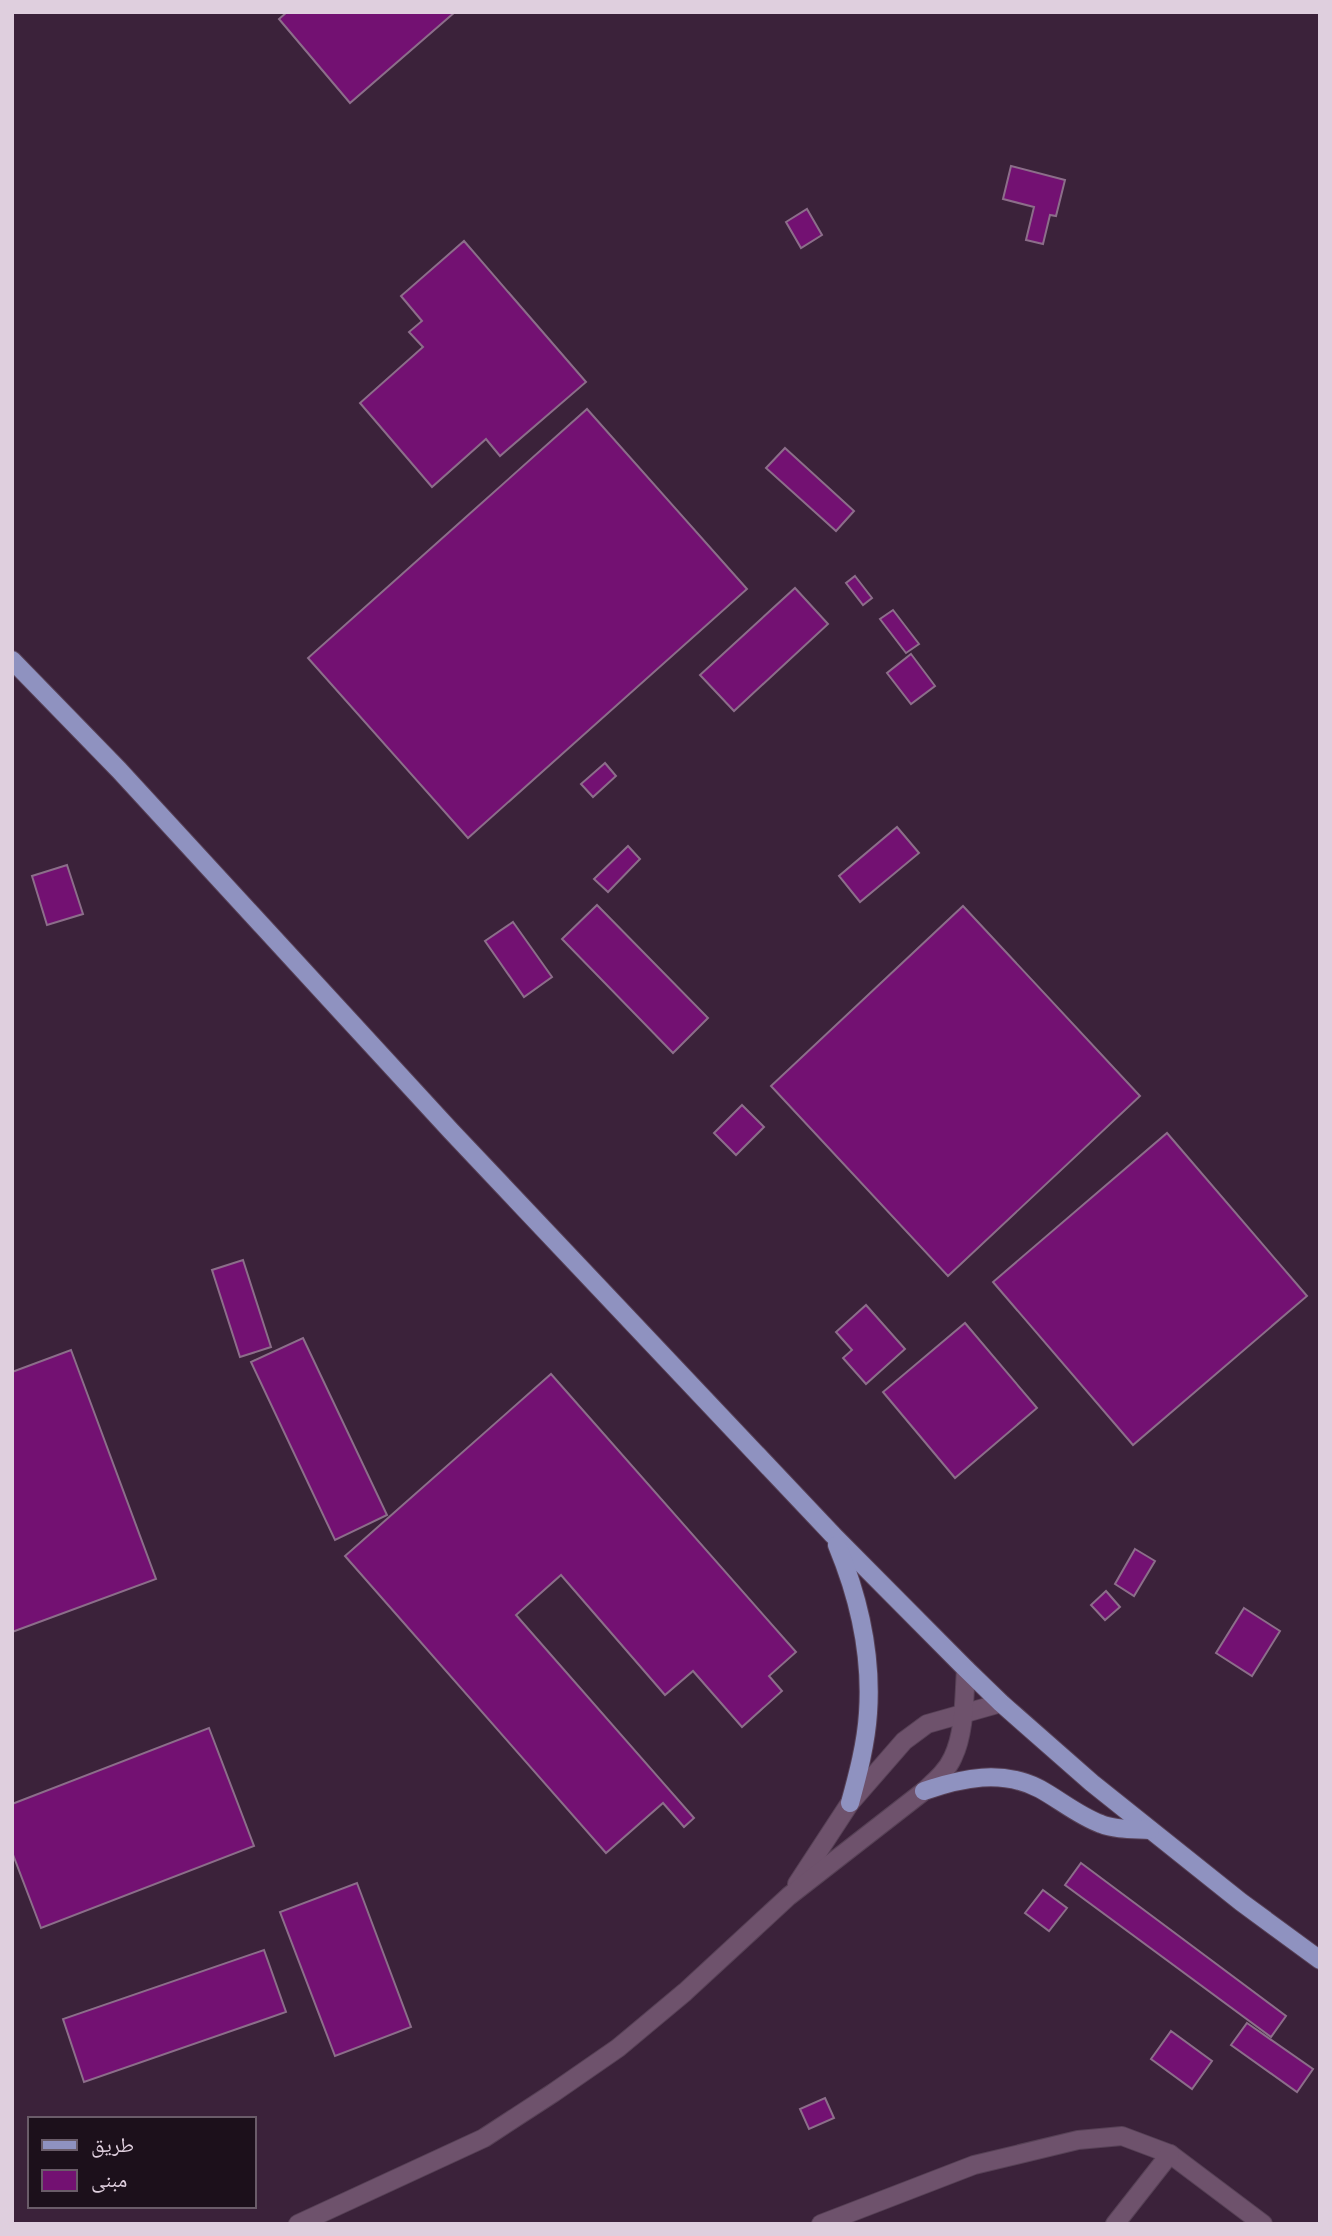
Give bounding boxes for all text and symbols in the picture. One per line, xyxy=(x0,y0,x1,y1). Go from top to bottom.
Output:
legend xyxy=(28,2117,256,2208)
text: طريق xyxy=(91,2130,134,2160)
text: مبنى xyxy=(91,2165,127,2195)

